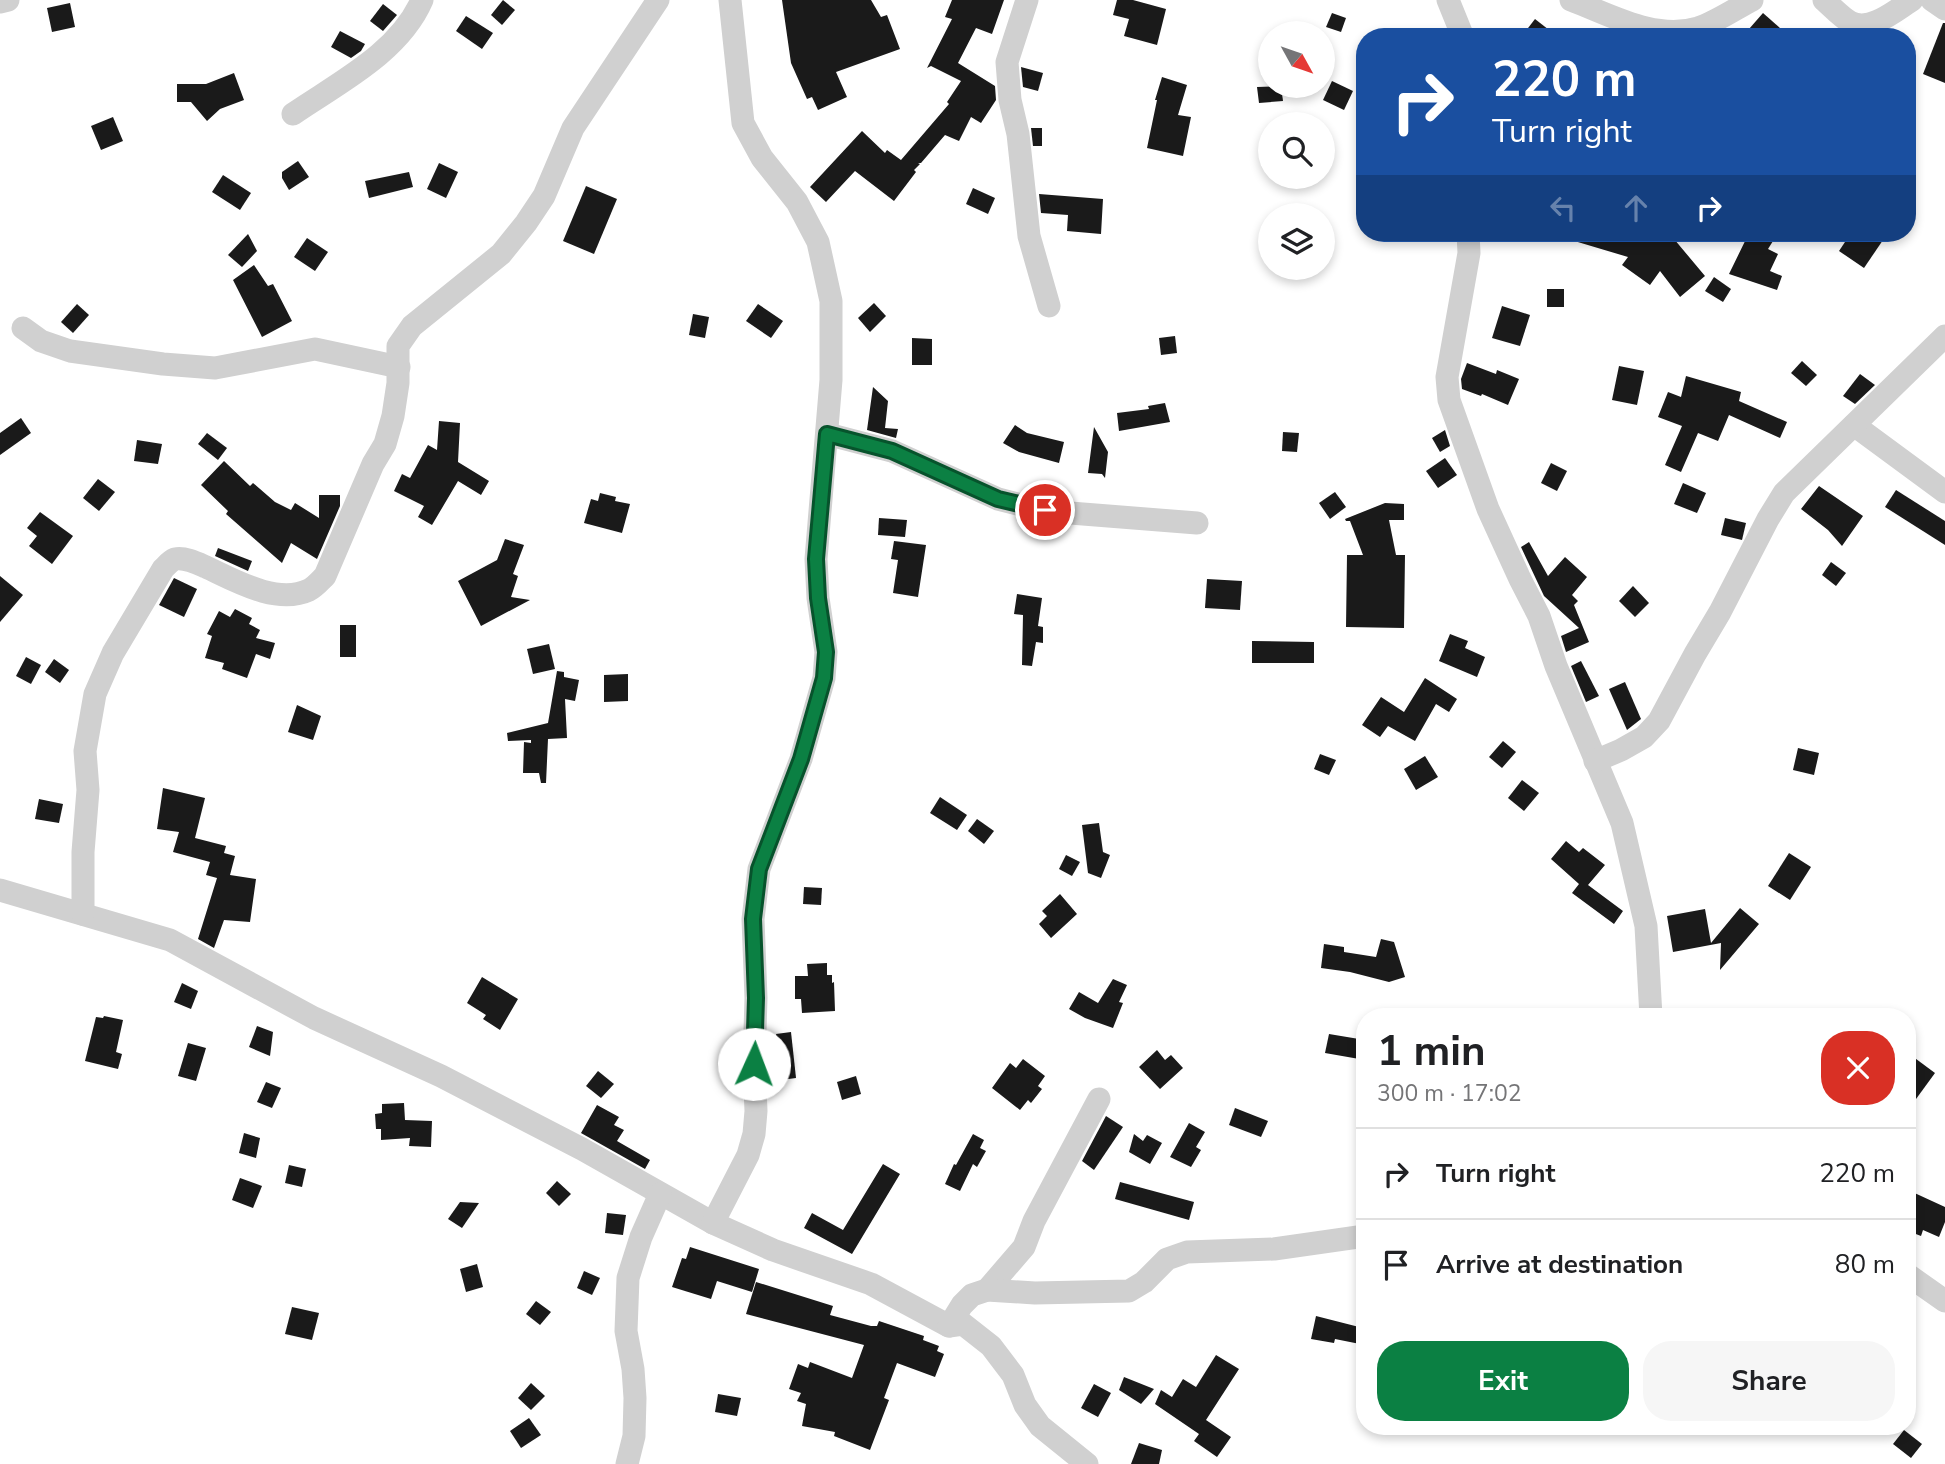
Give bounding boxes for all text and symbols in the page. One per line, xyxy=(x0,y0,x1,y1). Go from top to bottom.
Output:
north arrow xyxy=(1258,21,1335,98)
map controls xyxy=(1258,21,1335,280)
text: 220 m xyxy=(1492,46,1636,113)
icon: right xyxy=(1377,56,1468,147)
text: Turn right xyxy=(1492,110,1632,153)
button: search xyxy=(1258,112,1335,189)
icon: left xyxy=(1544,189,1582,227)
icon: ahead xyxy=(1617,189,1655,227)
icon: right xyxy=(1690,189,1728,227)
button: layers xyxy=(1258,203,1335,280)
pin xyxy=(1015,480,1075,540)
icon: arrive xyxy=(1026,491,1064,529)
text: 1 min xyxy=(1377,1023,1486,1080)
position arrow xyxy=(717,1027,791,1101)
button: close xyxy=(1821,1031,1895,1105)
text: 300 m · 17:02 xyxy=(1377,1078,1522,1109)
icon: right xyxy=(1377,1155,1415,1193)
text: Turn right xyxy=(1436,1156,1555,1191)
text: 220 m xyxy=(1819,1156,1895,1191)
icon: arrive xyxy=(1377,1246,1415,1284)
text: Arrive at destination xyxy=(1436,1247,1683,1282)
text: 80 m xyxy=(1835,1247,1895,1282)
button: Exit xyxy=(1377,1341,1629,1421)
button: Share xyxy=(1643,1341,1895,1421)

